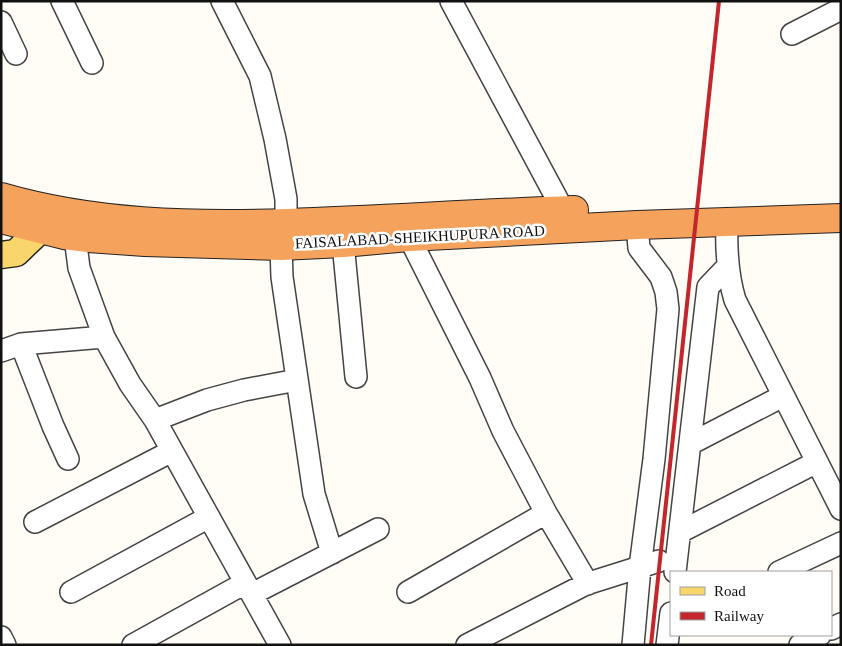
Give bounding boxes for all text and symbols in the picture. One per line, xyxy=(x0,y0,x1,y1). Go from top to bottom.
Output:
street label: FAISALABAD-SHEIKHUPURA ROAD xyxy=(295,222,545,252)
legend xyxy=(670,571,832,636)
text: Road xyxy=(714,583,746,599)
text: Railway xyxy=(714,608,764,624)

